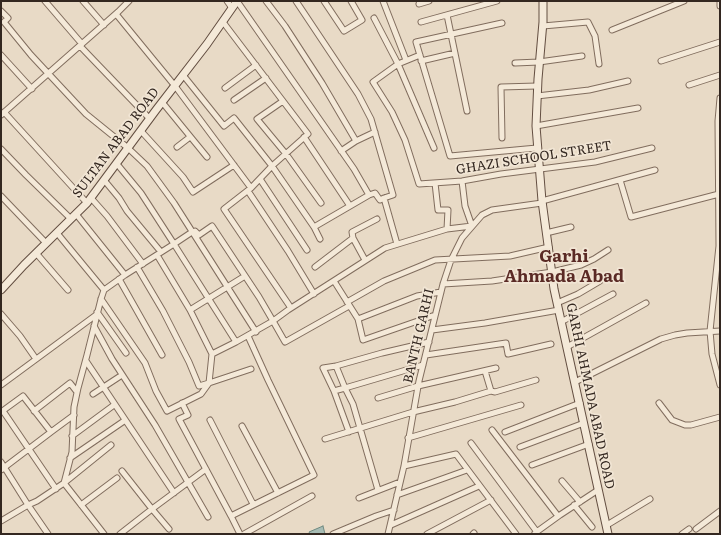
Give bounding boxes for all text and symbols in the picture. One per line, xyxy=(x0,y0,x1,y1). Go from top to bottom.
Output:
street label: SULTAN ABAD ROAD xyxy=(69,85,163,201)
street label: GHAZI SCHOOL STREET xyxy=(455,138,613,178)
district label: Garhi Ahmada Abad xyxy=(504,247,624,287)
street label: BANTH GARHI xyxy=(401,287,437,385)
street label: GARHI AHMADA ABAD ROAD xyxy=(563,302,617,490)

